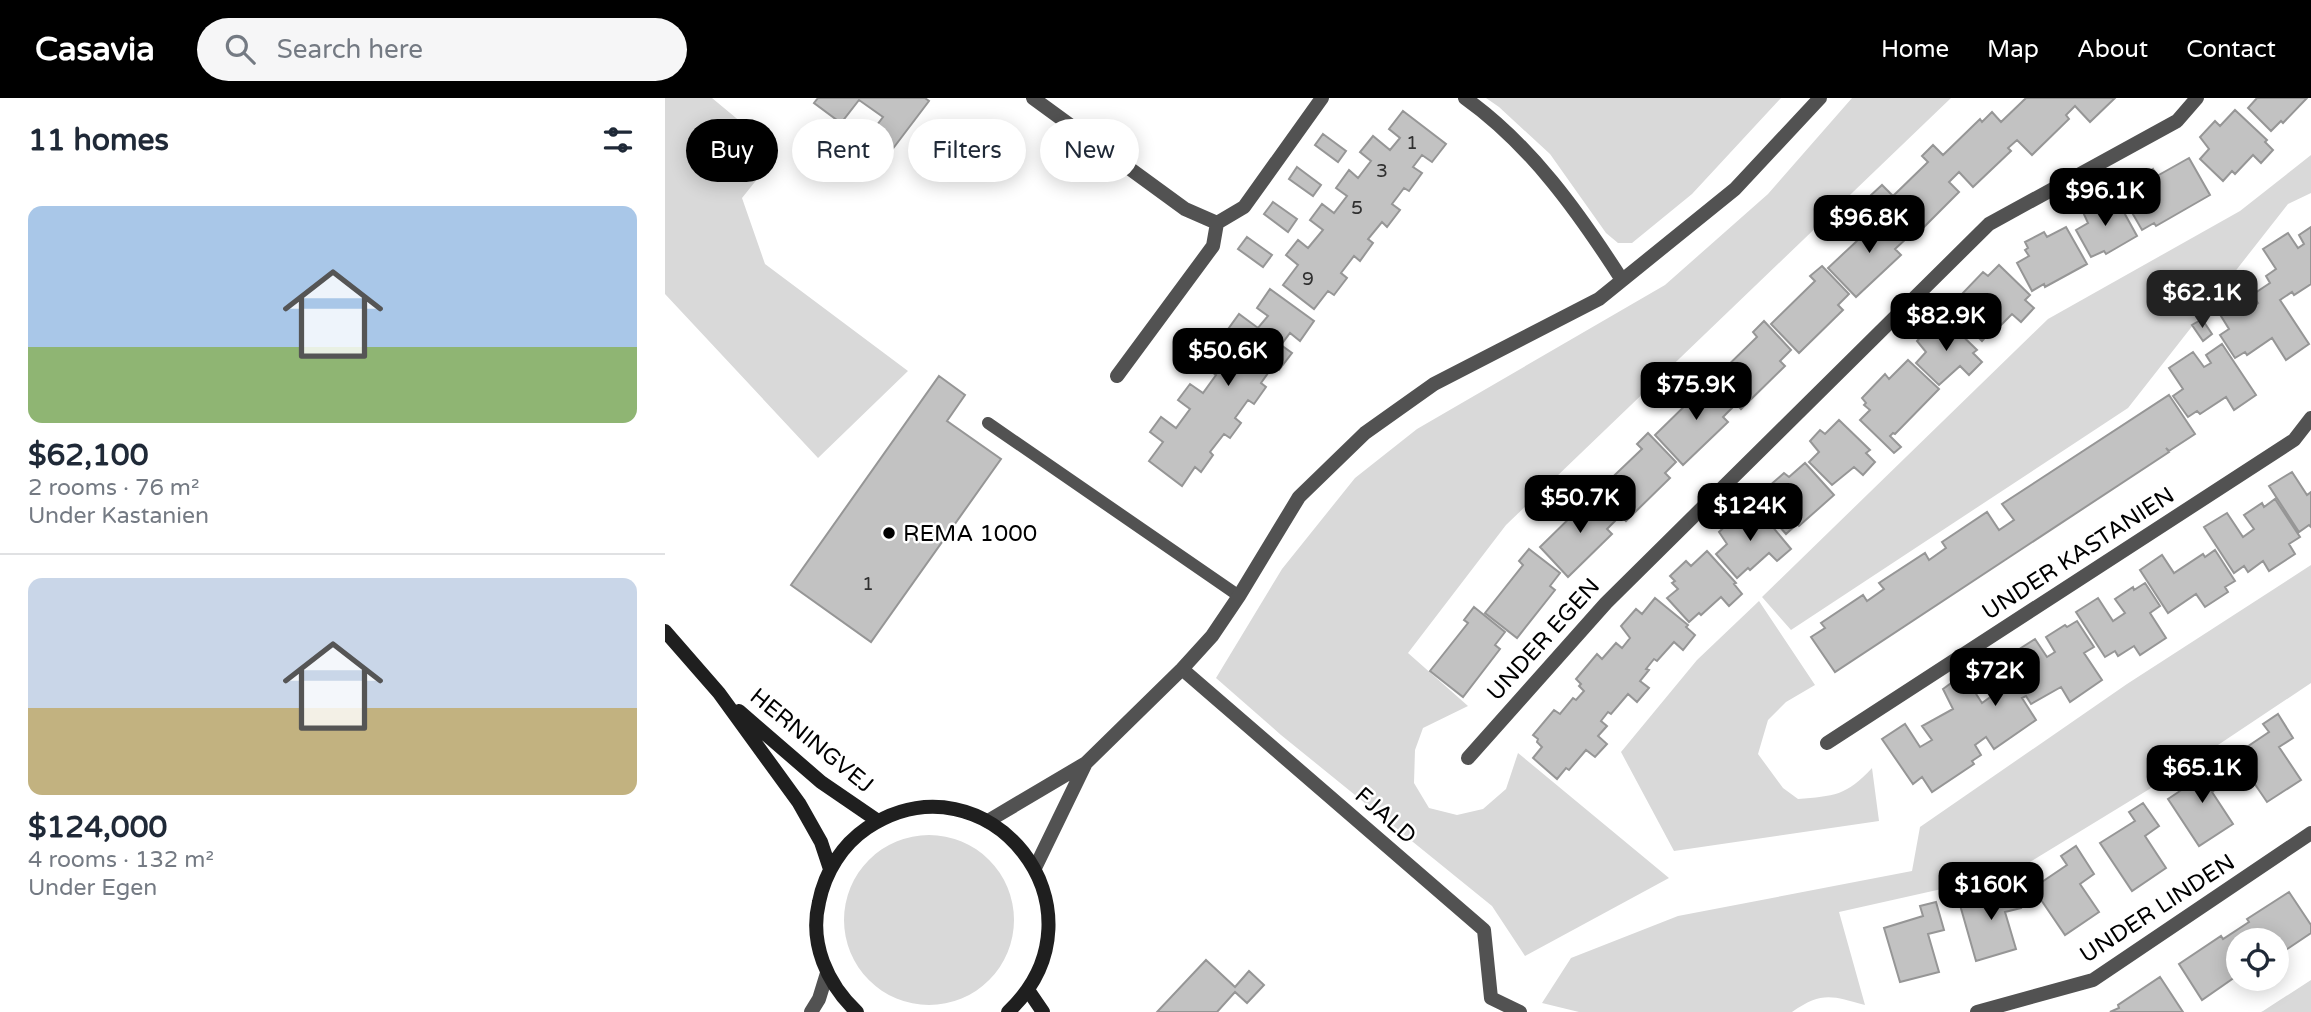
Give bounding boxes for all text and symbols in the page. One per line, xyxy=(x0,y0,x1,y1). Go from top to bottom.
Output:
search box xyxy=(197,18,687,81)
text: Casavia xyxy=(35,30,155,69)
icon: search xyxy=(221,30,259,68)
text: Search here xyxy=(277,34,423,65)
text: Home xyxy=(1881,35,1949,64)
text: Map xyxy=(1987,35,2039,64)
text: About xyxy=(2077,35,2148,64)
text: Contact xyxy=(2186,35,2276,64)
chip: Buy xyxy=(686,119,778,182)
chip: Rent xyxy=(792,119,894,182)
chip: Filters xyxy=(908,119,1026,182)
chip: New xyxy=(1040,119,1139,182)
icon: filters xyxy=(599,121,637,159)
text: 11 homes xyxy=(28,122,169,159)
house number: 1 xyxy=(1406,132,1418,154)
house number: 3 xyxy=(1376,160,1388,182)
pin: $96.1K xyxy=(2048,169,2162,228)
text: $96.1K xyxy=(2066,177,2144,205)
pin: $96.8K xyxy=(1812,195,1926,255)
house number: 5 xyxy=(1351,197,1363,219)
text: $96.8K xyxy=(1830,204,1908,232)
icon: home xyxy=(270,251,396,377)
house number: 9 xyxy=(1302,268,1314,290)
pin: $62.1K xyxy=(2145,271,2259,330)
text: $62.1K xyxy=(2163,279,2241,307)
pin: $82.9K xyxy=(1889,294,2003,353)
text: $82.9K xyxy=(1907,302,1985,330)
pin: $50.6K xyxy=(1171,328,1285,388)
text: $50.6K xyxy=(1189,337,1267,365)
pin: $75.9K xyxy=(1639,362,1753,422)
text: $75.9K xyxy=(1657,371,1735,399)
text: $62,100 xyxy=(28,437,148,474)
text: 2 rooms · 76 m² xyxy=(28,474,199,502)
pin: $50.7K xyxy=(1523,476,1637,535)
street label: UNDER KASTANIEN xyxy=(1977,481,2180,626)
text: $50.7K xyxy=(1541,484,1619,512)
pin: $124K xyxy=(1701,484,1799,543)
text: $124K xyxy=(1714,492,1786,520)
text: Under Kastanien xyxy=(28,502,209,530)
place label: REMA 1000 xyxy=(903,520,1037,548)
marker: REMA 1000 xyxy=(881,525,897,541)
house number: 1 xyxy=(862,573,874,595)
street label: UNDER EGEN xyxy=(1481,573,1606,707)
icon: home xyxy=(270,623,396,749)
pin: $72K xyxy=(1954,648,2036,708)
text: $72K xyxy=(1966,657,2024,685)
street label: HERNINGVEJ xyxy=(744,682,879,799)
pin: $65.1K xyxy=(2145,746,2259,805)
text: $65.1K xyxy=(2163,754,2241,782)
street label: FJALD xyxy=(1349,781,1422,850)
text: $124,000 xyxy=(28,809,167,846)
text: 4 rooms · 132 m² xyxy=(28,846,214,874)
street label: UNDER LINDEN xyxy=(2075,848,2240,969)
pin: $160K xyxy=(1942,862,2040,922)
text: $160K xyxy=(1955,871,2027,899)
text: Under Egen xyxy=(28,874,157,902)
map controls xyxy=(2226,928,2289,991)
button: locate xyxy=(2226,928,2289,991)

